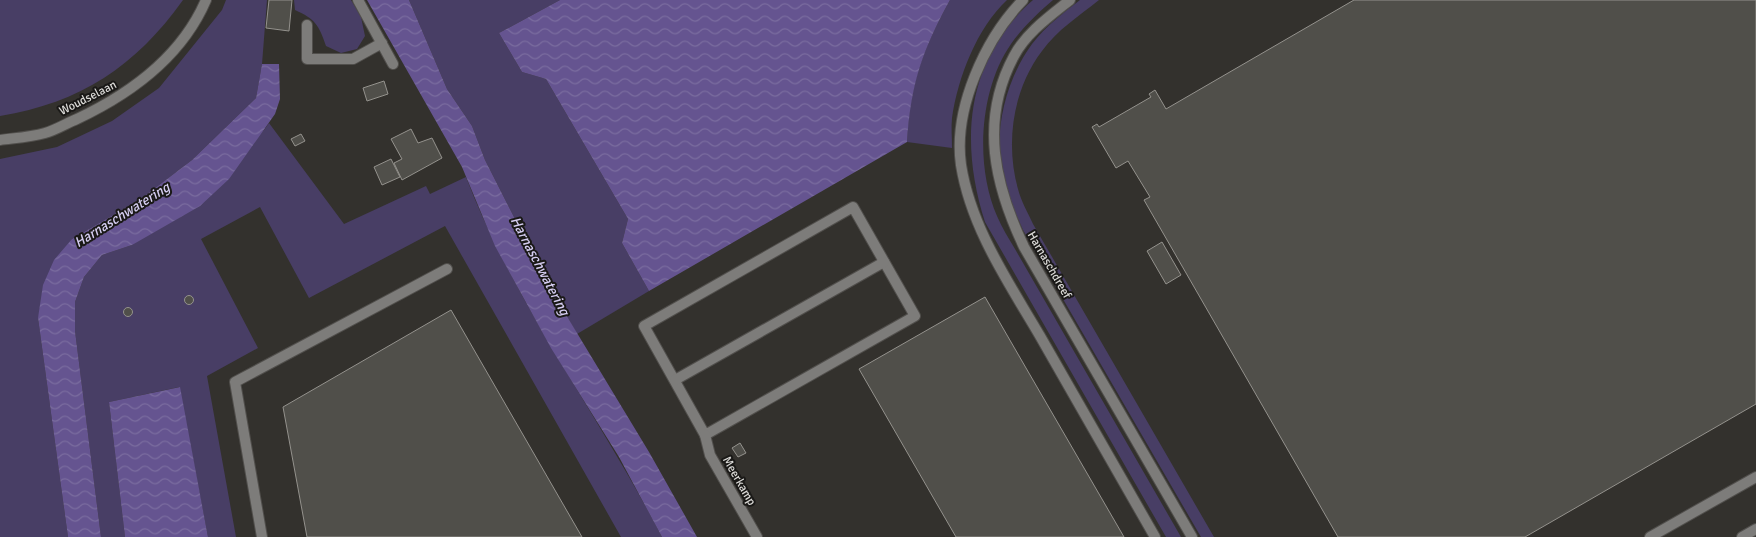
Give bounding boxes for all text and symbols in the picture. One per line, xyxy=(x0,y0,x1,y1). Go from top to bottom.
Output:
street label: Woudselaan xyxy=(57,77,119,119)
water label: Harnaschwatering xyxy=(71,178,174,251)
water label: Harnaschwatering xyxy=(507,214,574,320)
street label: Harnaschdreef xyxy=(1024,229,1075,302)
street label: Meerkamp xyxy=(719,454,759,508)

